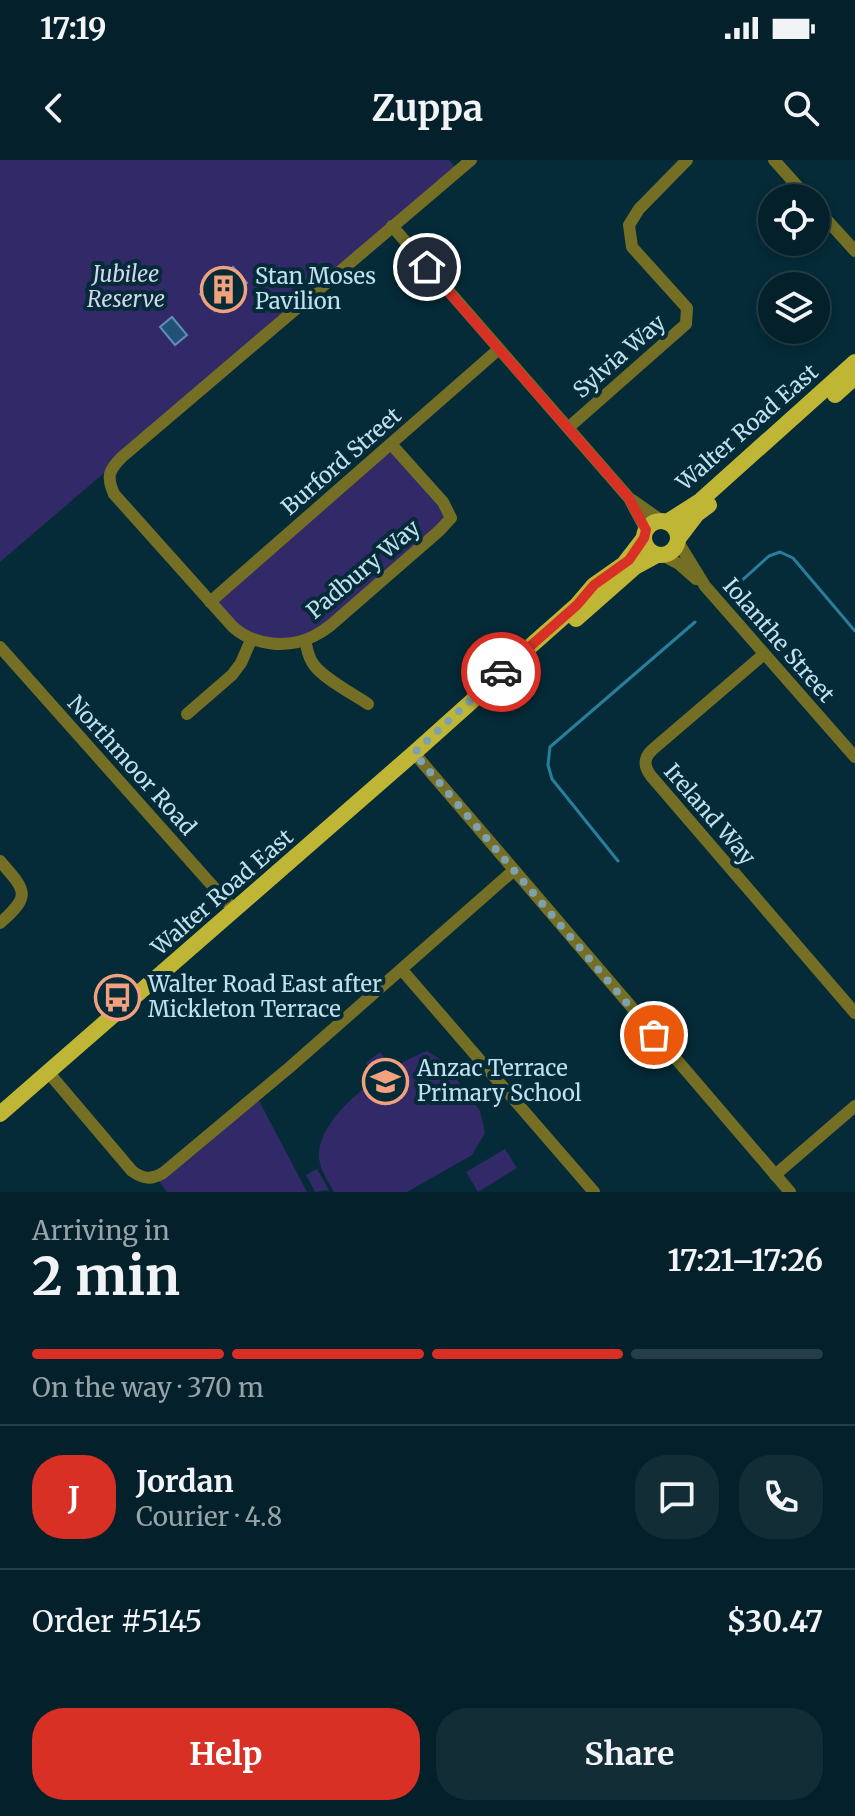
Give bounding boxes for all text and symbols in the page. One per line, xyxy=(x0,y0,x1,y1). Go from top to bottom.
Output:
text: 17:19 xyxy=(40,9,107,47)
icon: back xyxy=(32,86,76,130)
text: Zuppa xyxy=(372,86,483,131)
icon: search xyxy=(779,86,823,130)
map controls xyxy=(758,184,830,344)
button: locate xyxy=(758,184,830,256)
pin xyxy=(393,233,461,301)
icon: home xyxy=(405,245,449,289)
park label: Jubilee Reserve xyxy=(87,260,165,313)
place label: Stan Moses Pavilion xyxy=(255,262,376,315)
building icon: Stan Moses Pavilion xyxy=(200,265,248,313)
button: layers xyxy=(758,272,830,344)
street label: Sylvia Way xyxy=(567,308,671,404)
street label: Walter Road East xyxy=(670,358,824,497)
street label: Burford Street xyxy=(275,401,407,521)
street label: Padbury Way xyxy=(301,513,425,624)
street label: Iolanthe Street xyxy=(717,572,841,708)
courier xyxy=(461,632,541,712)
icon: car xyxy=(479,650,523,694)
street label: Northmoor Road xyxy=(62,689,202,841)
street label: Ireland Way xyxy=(658,757,762,871)
street label: Walter Road East xyxy=(145,823,299,962)
place label: Walter Road East after Mickleton Terrace xyxy=(147,970,382,1023)
bus stop icon: Walter Road East after Mickleton Terrace xyxy=(93,973,141,1021)
pin xyxy=(620,1001,688,1069)
icon: bag xyxy=(632,1013,676,1057)
place label: Anzac Terrace Primary School xyxy=(416,1054,582,1107)
school or university icon: Anzac Terrace Primary School xyxy=(362,1057,410,1105)
text: Arriving in xyxy=(32,1214,170,1247)
text: 17:21–17:26 xyxy=(668,1241,823,1279)
text: 2 min xyxy=(32,1244,180,1309)
text: On the way · 370 m xyxy=(32,1371,264,1404)
button: chat xyxy=(635,1455,719,1539)
button: phone xyxy=(739,1455,823,1539)
text: Jordan xyxy=(136,1462,234,1500)
text: J xyxy=(68,1478,80,1516)
text: Courier · 4.8 xyxy=(136,1500,282,1533)
text: Order #5145 xyxy=(32,1602,202,1640)
text: $30.47 xyxy=(726,1602,823,1640)
button: Help xyxy=(32,1708,420,1800)
button: Share xyxy=(436,1708,823,1800)

